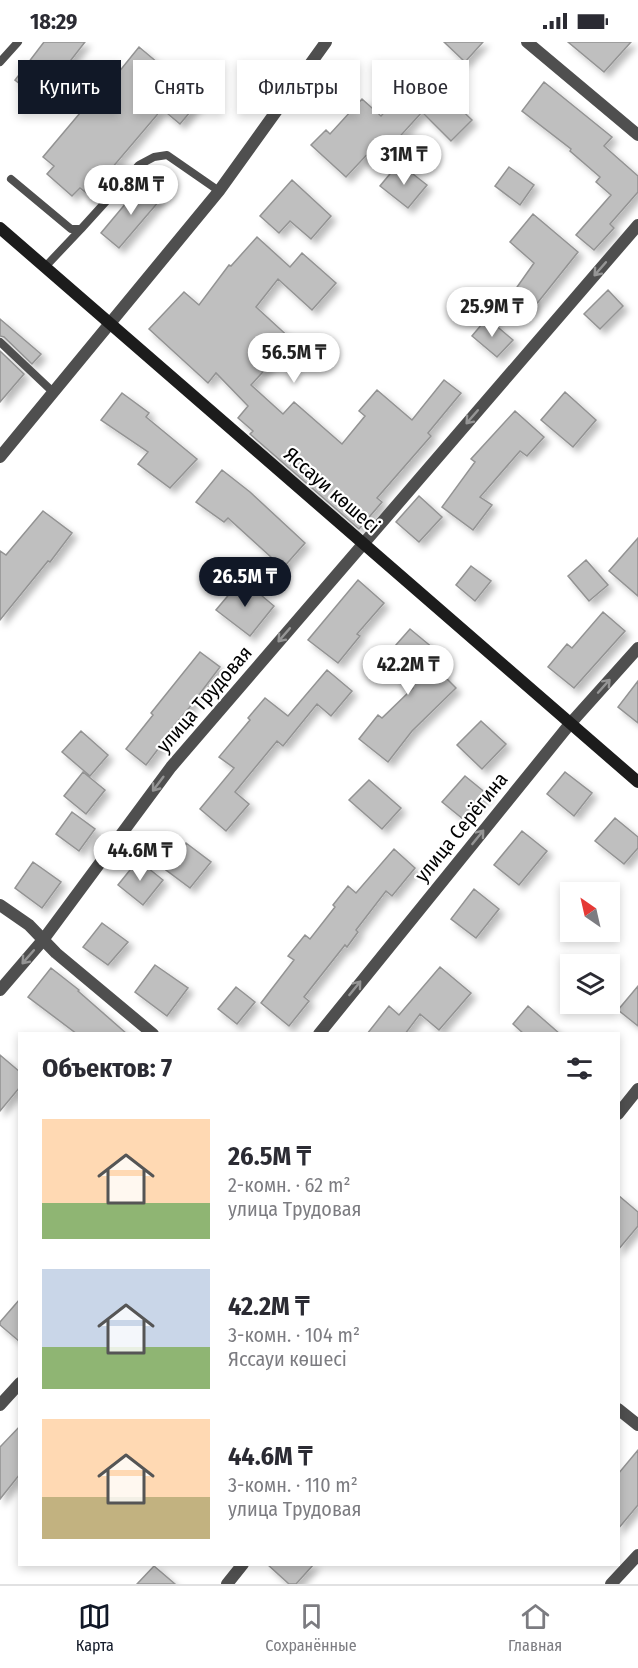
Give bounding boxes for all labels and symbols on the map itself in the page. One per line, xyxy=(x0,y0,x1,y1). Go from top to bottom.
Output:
pin: 31M ₸ xyxy=(362,135,446,186)
pin: 40.8M ₸ xyxy=(76,165,186,216)
one-way arrow xyxy=(593,261,607,276)
pin: 25.9M ₸ xyxy=(437,287,547,338)
pin: 56.5M ₸ xyxy=(239,333,349,384)
one-way arrow xyxy=(466,409,479,425)
street label: Яссауи көшесі xyxy=(279,442,385,538)
pin: 26.5M ₸ xyxy=(190,557,300,608)
one-way arrow xyxy=(277,627,291,642)
street label: улица Трудовая xyxy=(151,641,257,757)
pin: 42.2M ₸ xyxy=(353,645,463,696)
one-way arrow xyxy=(597,679,611,694)
street label: улица Серёгина xyxy=(410,767,512,887)
one-way arrow xyxy=(152,776,164,792)
one-way arrow xyxy=(472,829,485,845)
pin: 44.6M ₸ xyxy=(85,831,195,882)
north arrow xyxy=(560,882,620,942)
one-way arrow xyxy=(22,949,35,965)
one-way arrow xyxy=(349,980,362,996)

